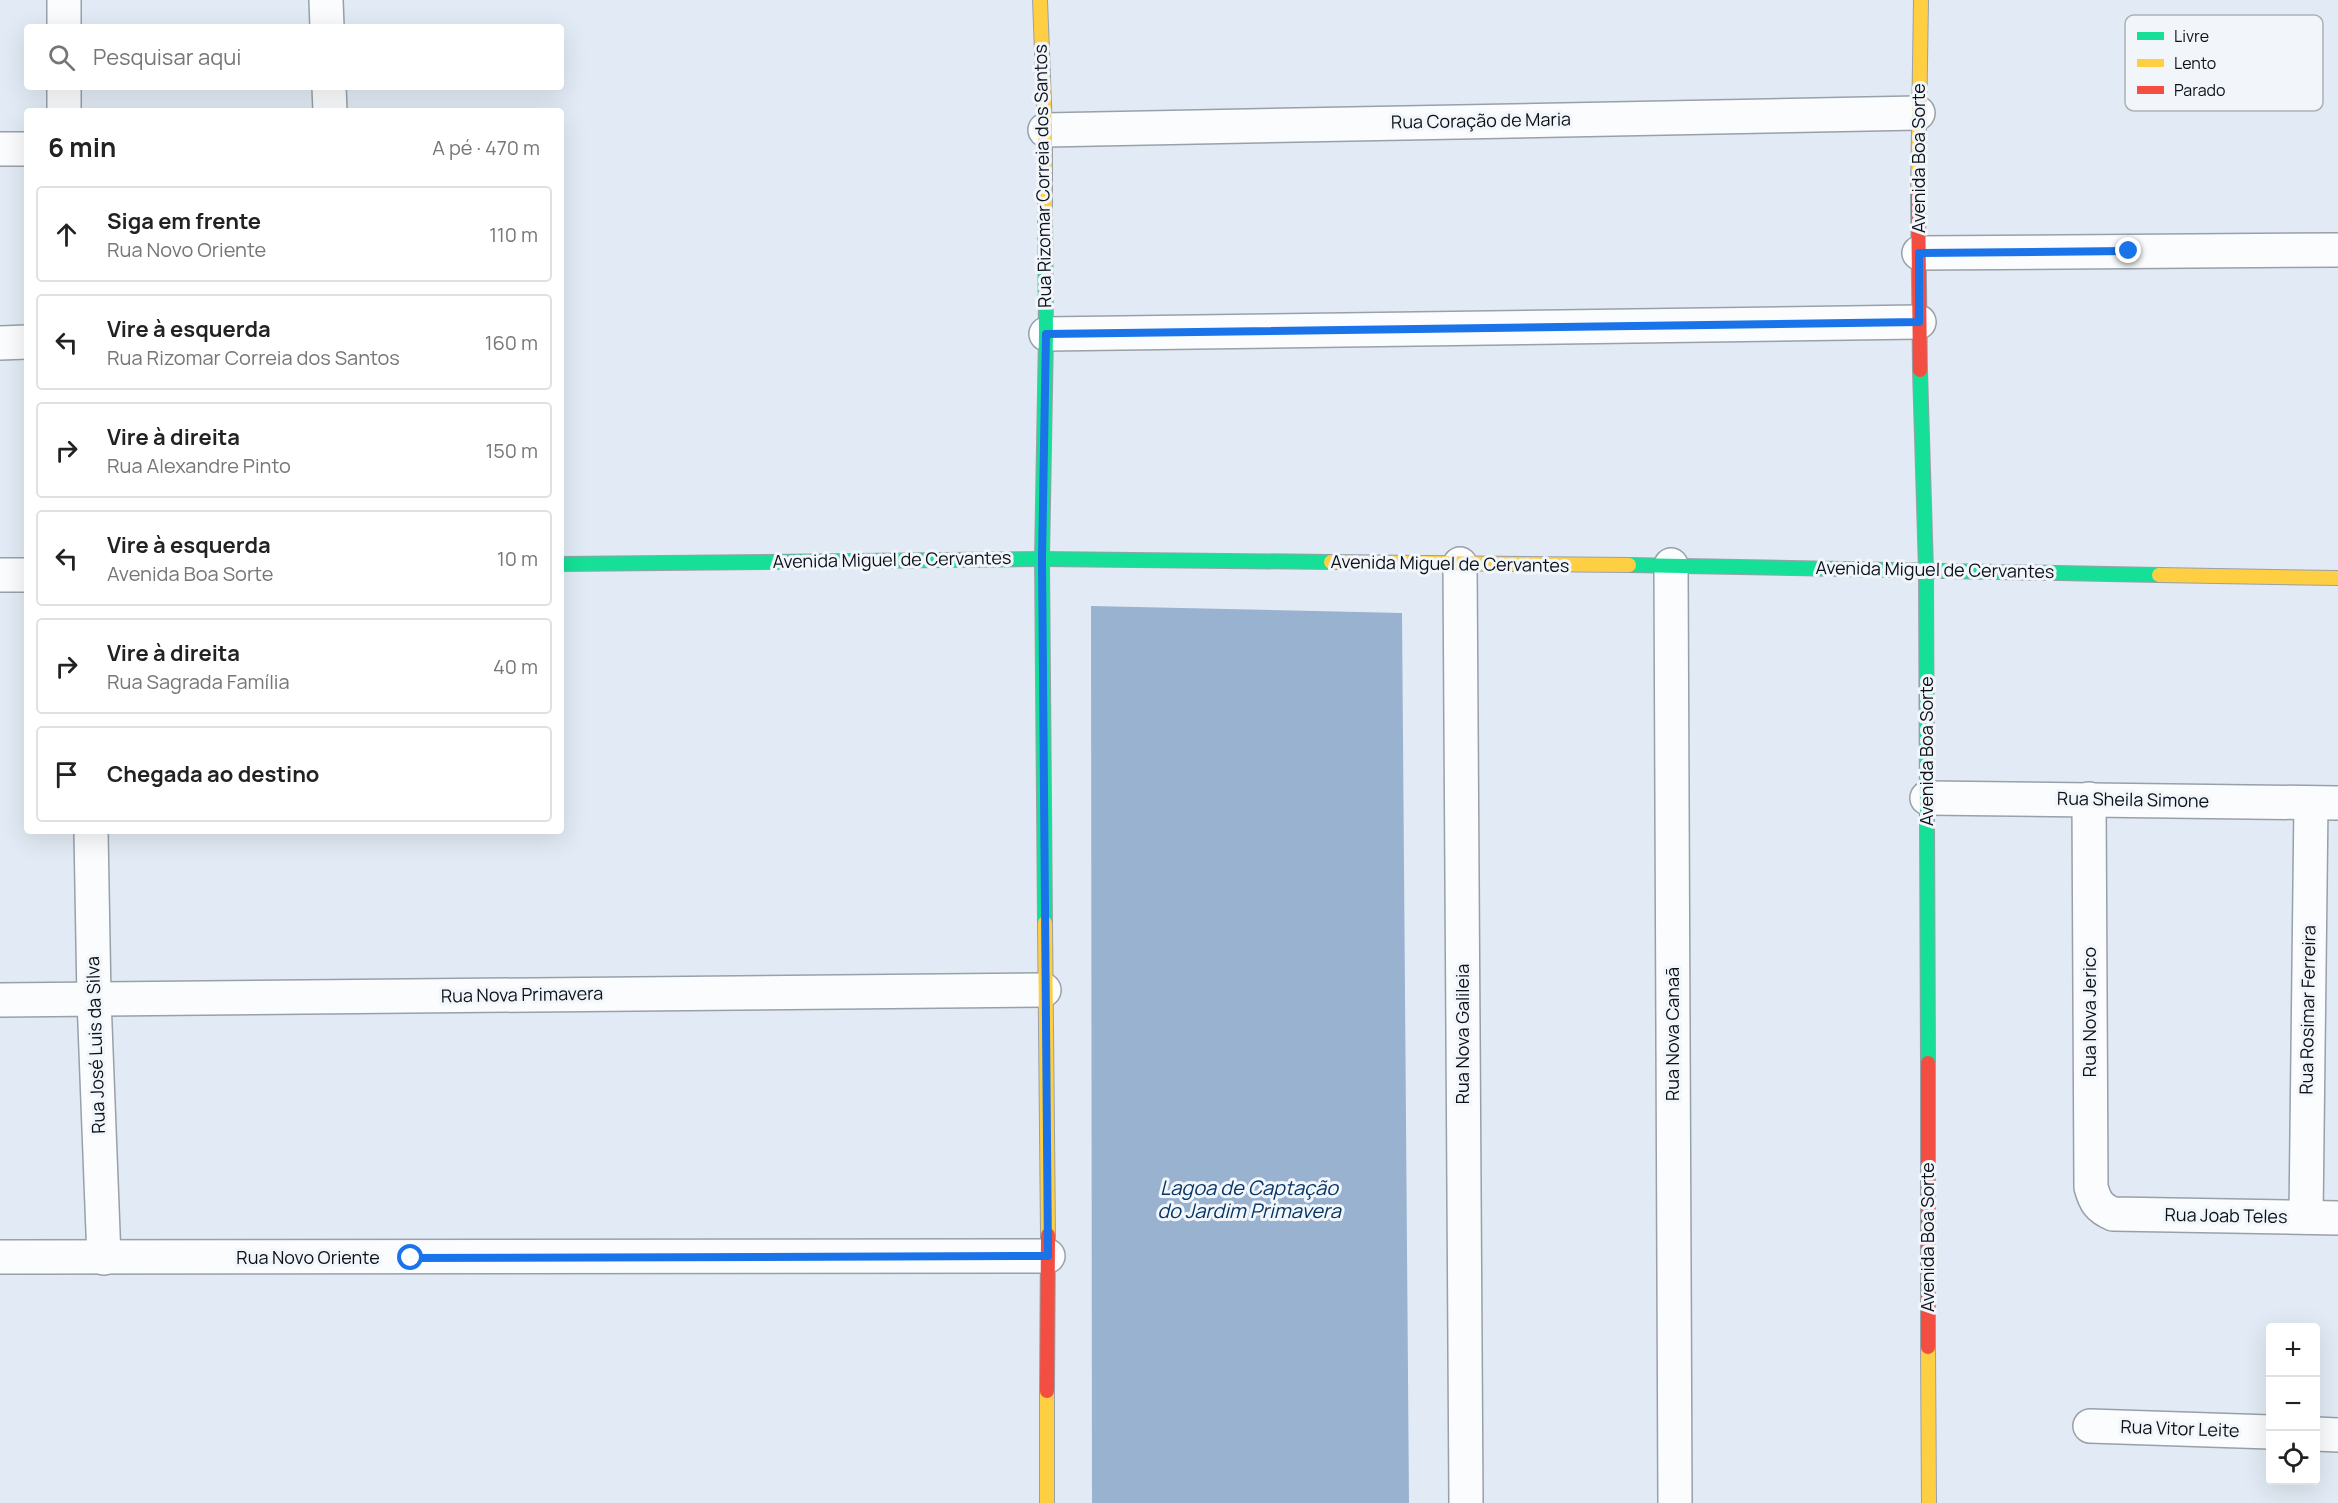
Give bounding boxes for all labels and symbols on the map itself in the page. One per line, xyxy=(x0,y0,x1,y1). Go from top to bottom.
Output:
legend xyxy=(2125,15,2323,111)
text: Livre xyxy=(2174,25,2209,47)
street label: Rua Rizomar Correia dos Santos xyxy=(1028,44,1056,308)
text: Lento xyxy=(2174,52,2216,74)
text: Parado xyxy=(2174,79,2225,101)
street label: Avenida Boa Sorte xyxy=(1906,83,1930,233)
street label: Rua Coração de Maria xyxy=(1391,106,1571,134)
route end xyxy=(2115,237,2141,263)
street label: Avenida Miguel de Cervantes xyxy=(772,545,1012,573)
street label: Avenida Miguel de Cervantes xyxy=(1330,549,1570,577)
street label: Avenida Miguel de Cervantes xyxy=(1815,555,2055,583)
street label: Avenida Boa Sorte xyxy=(1914,676,1938,826)
street label: Rua Sheila Simone xyxy=(2057,786,2209,812)
street label: Rua Rosimar Ferreira xyxy=(2294,925,2320,1095)
street label: Rua Nova Jerico xyxy=(2077,947,2101,1077)
street label: Rua José Luis da Silva xyxy=(80,956,110,1134)
street label: Rua Nova Galileia xyxy=(1450,964,1474,1104)
street label: Rua Nova Canaã xyxy=(1660,967,1684,1101)
street label: Rua Nova Primavera xyxy=(441,981,603,1007)
street label: Avenida Boa Sorte xyxy=(1915,1162,1939,1312)
water label: Lagoa de Captação do Jardim Primavera xyxy=(1157,1174,1342,1224)
street label: Rua Joab Teles xyxy=(2164,1202,2288,1228)
route start xyxy=(397,1244,423,1270)
street label: Rua Novo Oriente xyxy=(236,1245,380,1269)
street label: Rua Vitor Leite xyxy=(2120,1414,2240,1442)

